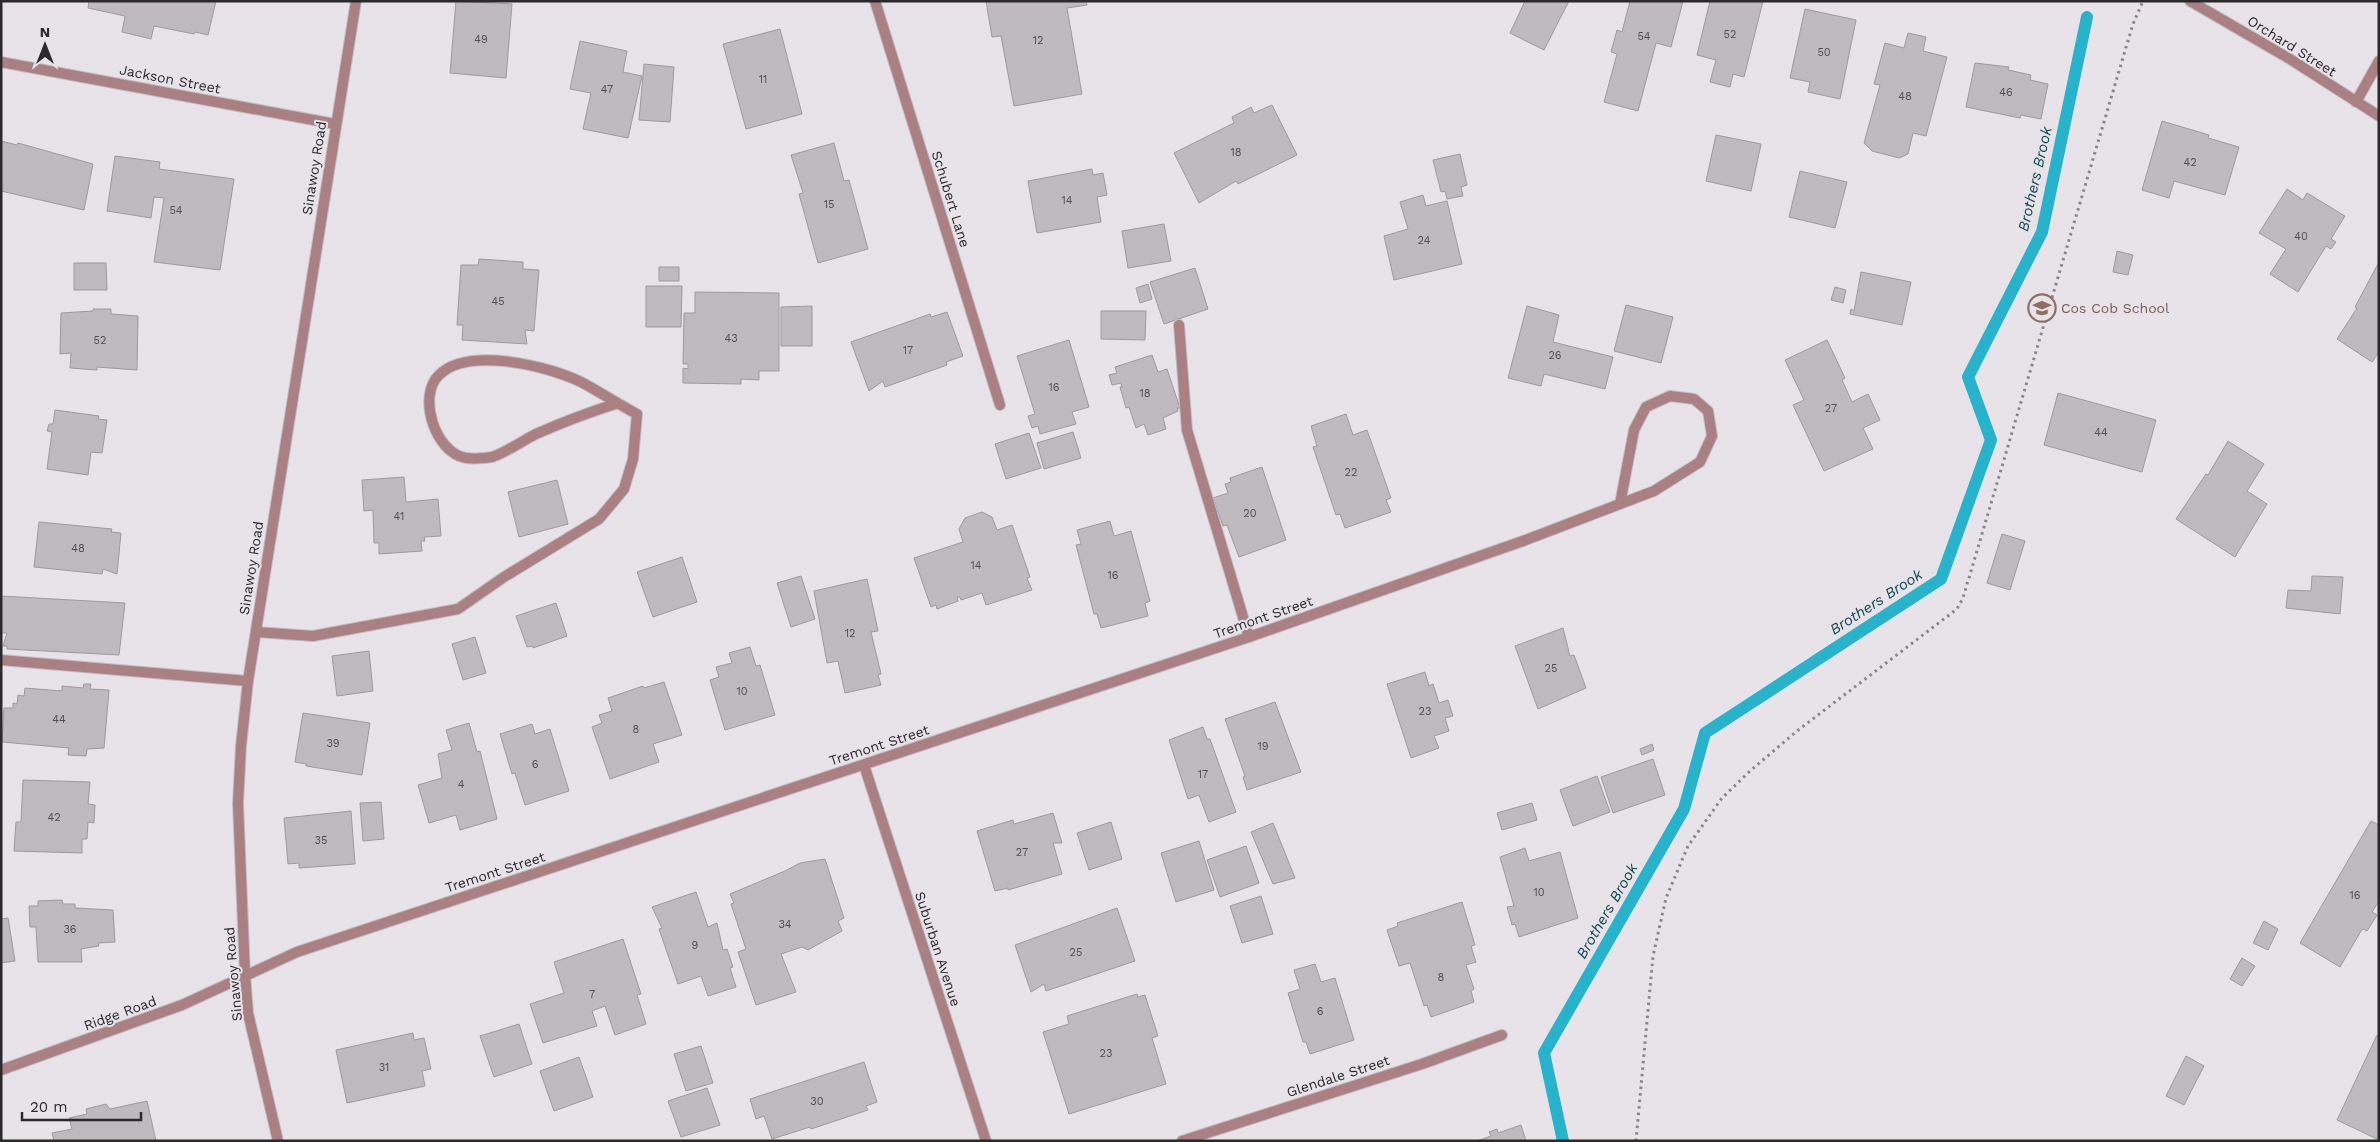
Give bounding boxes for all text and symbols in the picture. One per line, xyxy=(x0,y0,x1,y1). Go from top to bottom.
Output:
street label: Orchard Street xyxy=(2245,12,2339,80)
north arrow xyxy=(20,20,70,70)
text: N xyxy=(40,24,50,40)
house number: 52 xyxy=(1724,28,1736,41)
house number: 54 xyxy=(1637,30,1651,43)
house number: 49 xyxy=(474,33,488,46)
house number: 12 xyxy=(1033,34,1043,47)
house number: 50 xyxy=(1817,46,1831,59)
street label: Jackson Street xyxy=(118,61,222,97)
house number: 11 xyxy=(759,73,767,86)
house number: 47 xyxy=(601,83,613,96)
house number: 46 xyxy=(1999,86,2013,99)
house number: 48 xyxy=(1898,90,1912,103)
street label: Sinawoy Road xyxy=(299,120,329,216)
water label: Brothers Brook xyxy=(2014,124,2056,233)
house number: 18 xyxy=(1230,146,1242,159)
street label: Schubert Lane xyxy=(929,149,973,249)
house number: 42 xyxy=(2183,156,2197,169)
house number: 14 xyxy=(1061,194,1073,207)
house number: 15 xyxy=(824,198,834,211)
house number: 54 xyxy=(169,204,183,217)
house number: 40 xyxy=(2294,230,2308,243)
house number: 24 xyxy=(1418,234,1431,247)
school or university icon: Cos Cob School xyxy=(2027,293,2057,323)
house number: 45 xyxy=(491,295,505,308)
place label: Cos Cob School xyxy=(2061,300,2170,316)
house number: 43 xyxy=(724,332,738,345)
house number: 52 xyxy=(94,334,106,347)
house number: 17 xyxy=(903,344,913,357)
house number: 26 xyxy=(1548,349,1562,362)
house number: 16 xyxy=(1049,381,1060,394)
house number: 18 xyxy=(1139,387,1151,400)
house number: 27 xyxy=(1825,402,1837,415)
house number: 44 xyxy=(2094,426,2108,439)
house number: 22 xyxy=(1345,466,1357,479)
house number: 20 xyxy=(1243,507,1257,520)
house number: 41 xyxy=(394,510,404,523)
street label: Sinawoy Road xyxy=(236,520,266,616)
house number: 48 xyxy=(71,542,85,555)
house number: 14 xyxy=(970,559,982,572)
water label: Brothers Brook xyxy=(1826,565,1926,639)
house number: 16 xyxy=(1108,569,1119,582)
street label: Tremont Street xyxy=(1211,592,1315,642)
house number: 12 xyxy=(845,627,855,640)
house number: 25 xyxy=(1545,662,1557,675)
house number: 10 xyxy=(736,685,748,698)
house number: 23 xyxy=(1419,705,1431,718)
house number: 44 xyxy=(52,713,66,726)
street label: Tremont Street xyxy=(827,721,931,769)
house number: 8 xyxy=(633,723,640,736)
house number: 39 xyxy=(326,737,340,750)
house number: 19 xyxy=(1257,740,1269,753)
house number: 6 xyxy=(532,758,539,771)
house number: 17 xyxy=(1198,768,1208,781)
house number: 4 xyxy=(458,778,465,791)
house number: 42 xyxy=(47,811,61,824)
house number: 35 xyxy=(315,834,327,847)
house number: 27 xyxy=(1016,846,1028,859)
street label: Tremont Street xyxy=(443,848,547,896)
water label: Brothers Brook xyxy=(1572,859,1642,962)
house number: 10 xyxy=(1533,886,1545,899)
house number: 16 xyxy=(2350,889,2361,902)
street label: Suburban Avenue xyxy=(912,890,964,1008)
house number: 34 xyxy=(778,918,792,931)
house number: 36 xyxy=(63,923,77,936)
street label: Sinawoy Road xyxy=(221,926,245,1022)
house number: 9 xyxy=(692,939,699,952)
house number: 25 xyxy=(1070,946,1082,959)
house number: 8 xyxy=(1438,971,1445,984)
house number: 7 xyxy=(589,988,595,1001)
street label: Ridge Road xyxy=(81,992,159,1034)
house number: 6 xyxy=(1317,1005,1324,1018)
house number: 23 xyxy=(1100,1047,1112,1060)
street label: Glendale Street xyxy=(1285,1052,1392,1100)
house number: 31 xyxy=(379,1061,389,1074)
scale bar xyxy=(22,1090,141,1122)
house number: 30 xyxy=(810,1095,824,1108)
text: 20 m xyxy=(30,1098,68,1116)

